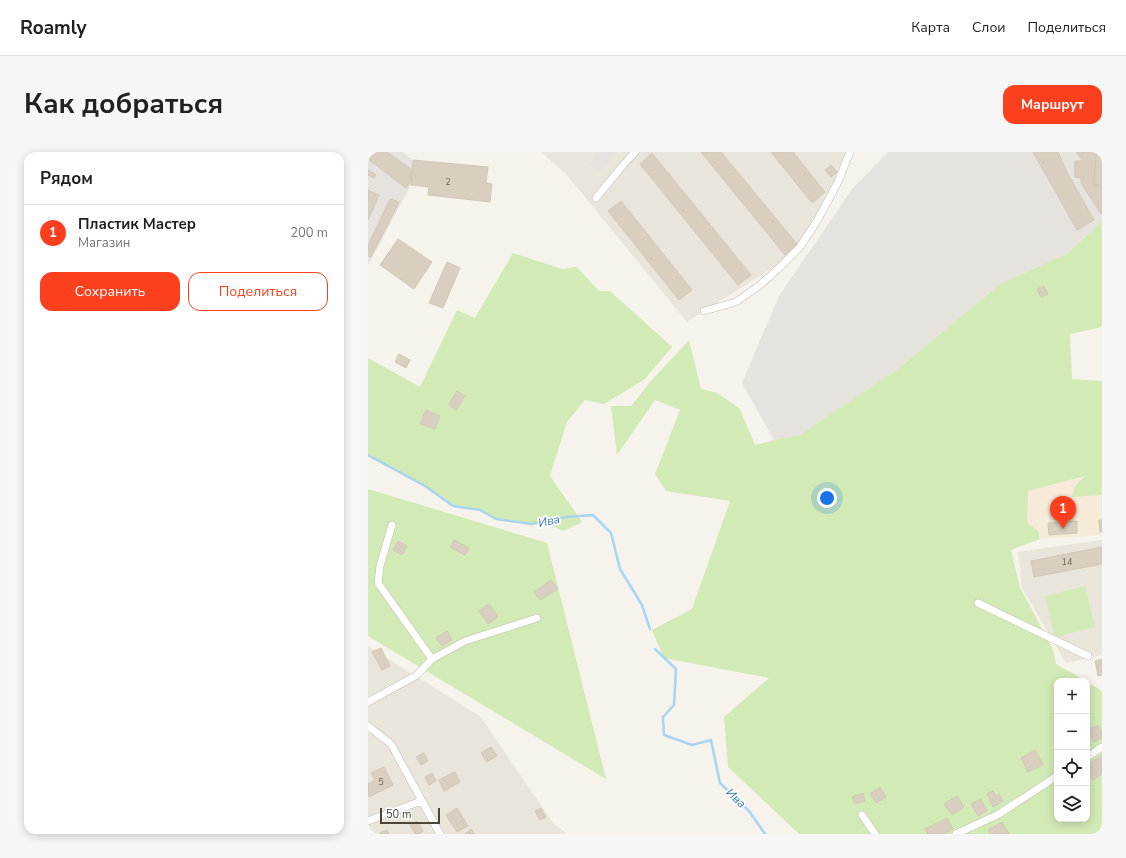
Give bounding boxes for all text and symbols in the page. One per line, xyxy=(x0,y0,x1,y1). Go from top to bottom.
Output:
text: Roamly xyxy=(20,15,87,41)
text: Карта xyxy=(911,18,950,37)
text: Слои xyxy=(972,18,1006,37)
text: Поделиться xyxy=(1028,18,1106,37)
text: Как добраться xyxy=(24,85,223,123)
button: Маршрут xyxy=(1003,85,1102,124)
text: Рядом xyxy=(40,167,93,190)
house number: 2 xyxy=(445,176,451,188)
text: Пластик Мастер xyxy=(78,214,196,234)
text: 1 xyxy=(49,224,57,242)
text: 200 m xyxy=(290,224,328,242)
text: Магазин xyxy=(78,234,130,252)
button: Сохранить xyxy=(40,272,180,311)
button: Поделиться xyxy=(188,272,328,311)
your location xyxy=(817,488,837,508)
pin: 1 xyxy=(1050,496,1076,529)
water label: Ива xyxy=(537,511,561,531)
house number: 14 xyxy=(1062,556,1073,568)
map controls xyxy=(1054,678,1090,822)
button: + xyxy=(1054,678,1090,714)
button: − xyxy=(1054,714,1090,750)
button: locate xyxy=(1054,750,1090,786)
house number: 5 xyxy=(378,776,384,788)
water label: Ива xyxy=(723,785,749,811)
button: layers xyxy=(1054,786,1090,822)
scale bar xyxy=(380,806,440,825)
text: 50 m xyxy=(386,807,411,822)

